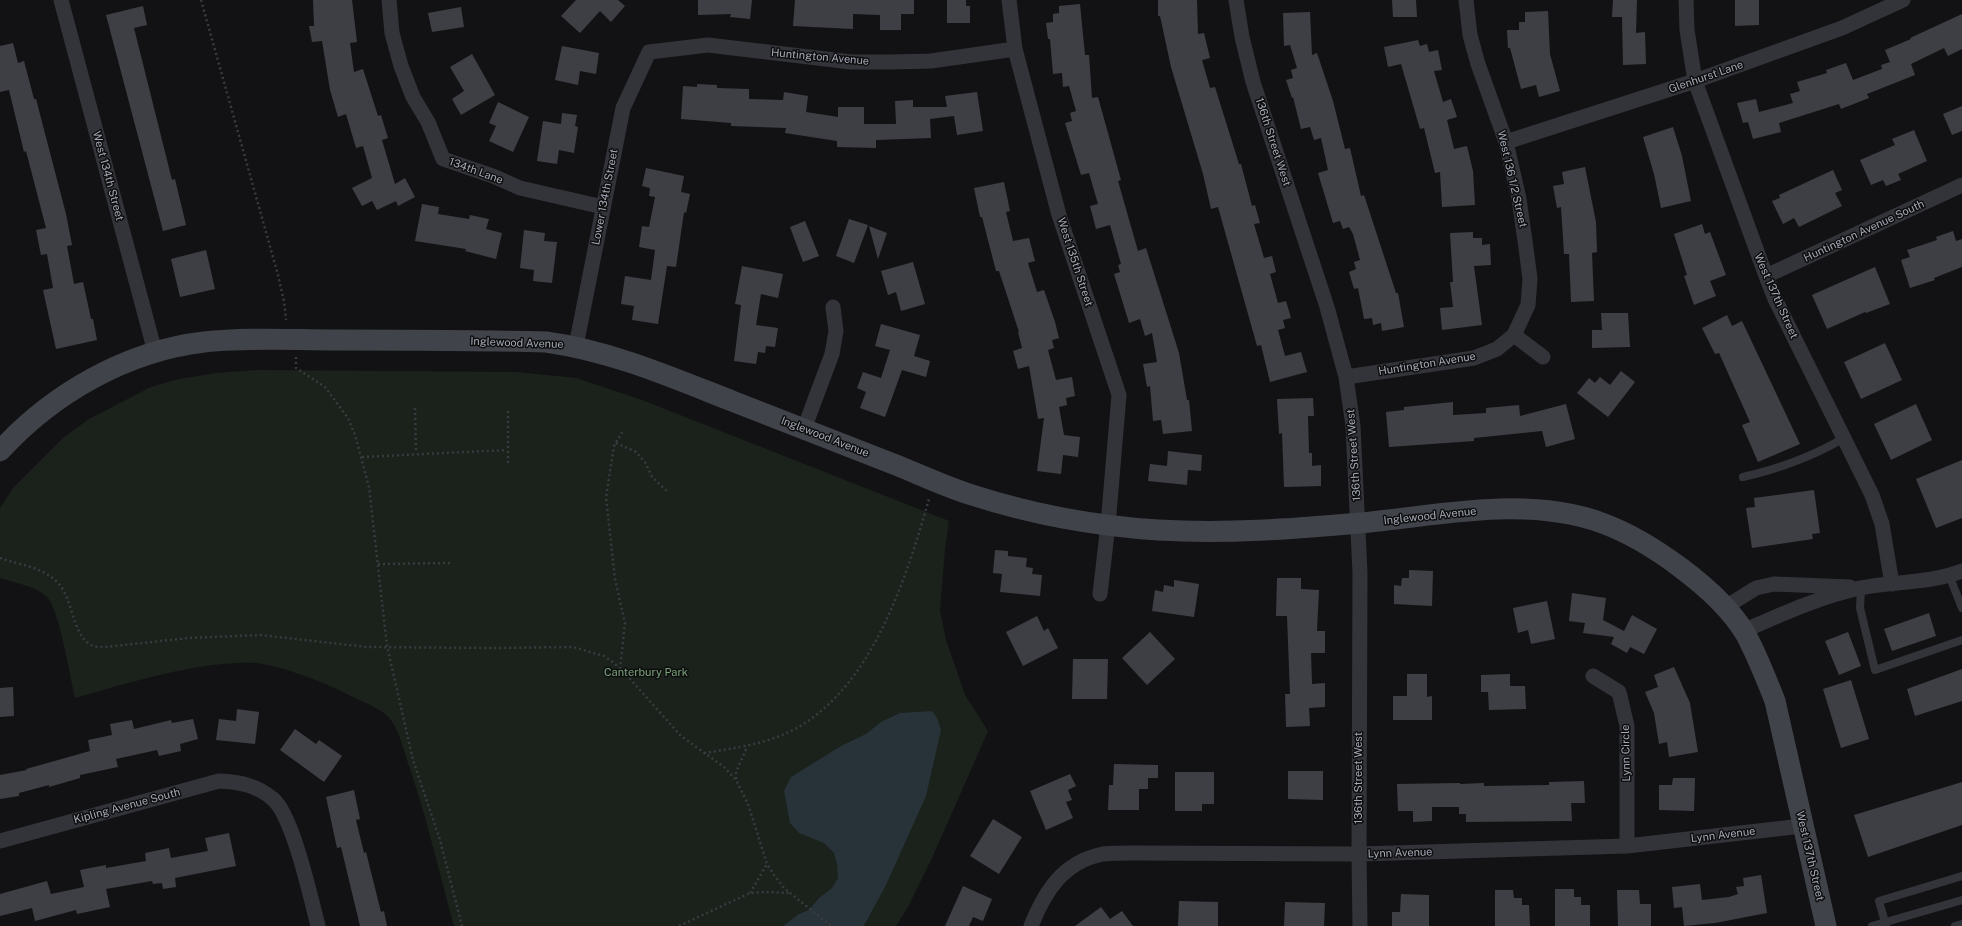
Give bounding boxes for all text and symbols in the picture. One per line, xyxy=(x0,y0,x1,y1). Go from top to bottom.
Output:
street label: Huntington Avenue xyxy=(770,46,870,68)
street label: Glenhurst Lane xyxy=(1667,58,1745,96)
street label: 136th Street West xyxy=(1252,96,1294,188)
street label: West 136 1/2 Street xyxy=(1494,129,1530,229)
street label: West 134th Street xyxy=(90,130,126,222)
street label: Lower 134th Street xyxy=(589,148,621,246)
street label: 134th Lane xyxy=(447,155,505,187)
street label: Huntington Avenue South xyxy=(1802,197,1926,265)
street label: West 135th Street xyxy=(1054,216,1096,308)
street label: West 137th Street xyxy=(1751,251,1801,341)
street label: Inglewood Avenue xyxy=(470,335,564,351)
street label: Huntington Avenue xyxy=(1377,350,1477,378)
street label: 136th Street West xyxy=(1344,409,1364,501)
street label: Inglewood Avenue xyxy=(779,414,871,460)
street label: Inglewood Avenue xyxy=(1383,505,1477,527)
park label: Canterbury Park xyxy=(604,666,688,680)
street label: Lynn Circle xyxy=(1619,724,1633,782)
street label: 136th Street West xyxy=(1352,732,1366,824)
street label: Kipling Avenue South xyxy=(72,785,182,827)
street label: West 137th Street xyxy=(1793,810,1827,902)
street label: Lynn Avenue xyxy=(1690,824,1756,846)
street label: Lynn Avenue xyxy=(1367,845,1433,861)

